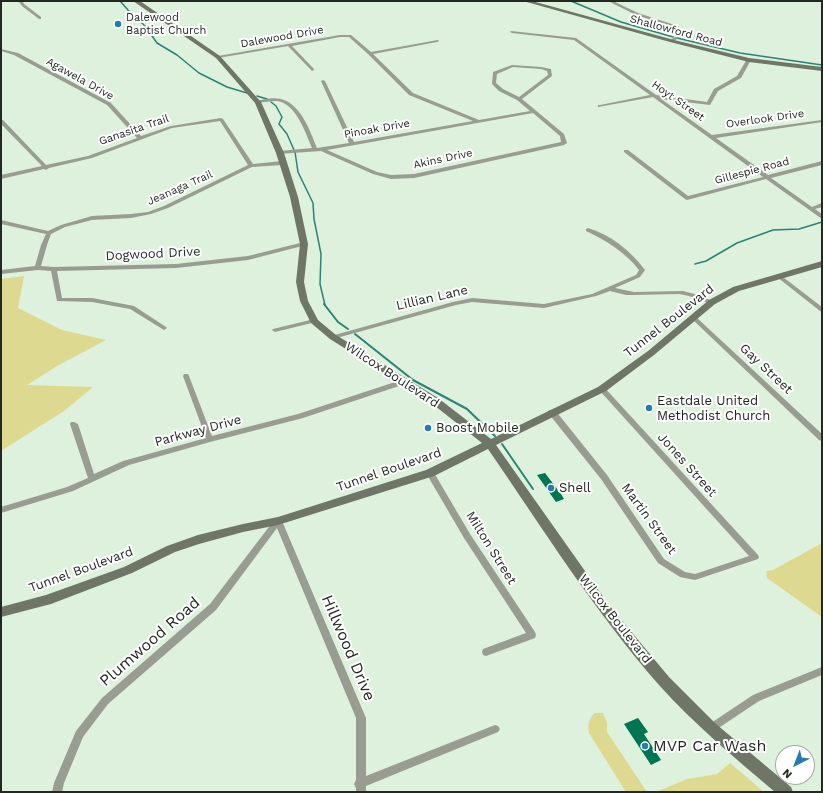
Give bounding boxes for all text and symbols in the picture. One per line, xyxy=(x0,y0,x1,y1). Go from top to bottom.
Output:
place label: Dalewood Baptist Church xyxy=(126,11,206,37)
street label: Shallowford Road xyxy=(628,12,724,50)
marker: Dalewood Baptist Church xyxy=(113,19,123,29)
street label: Dalewood Drive xyxy=(240,23,324,51)
street label: Agawela Drive xyxy=(44,55,116,103)
street label: Hoyt Street xyxy=(649,78,707,124)
street label: Overlook Drive xyxy=(725,107,805,131)
street label: Ganasita Trail xyxy=(97,112,171,148)
street label: Pinoak Drive xyxy=(343,117,411,141)
street label: Akins Drive xyxy=(412,146,474,172)
street label: Gillespie Road xyxy=(713,155,791,187)
street label: Jeanaga Trail xyxy=(145,168,215,208)
street label: Dogwood Drive xyxy=(105,244,201,264)
street label: Tunnel Boulevard xyxy=(621,281,717,361)
street label: Lillian Lane xyxy=(395,282,469,314)
street label: Wilcox Boulevard xyxy=(342,339,442,411)
street label: Gay Street xyxy=(736,341,796,397)
place label: Eastdale United Methodist Church xyxy=(657,393,770,424)
marker: Eastdale United Methodist Church xyxy=(644,403,654,413)
street label: Parkway Drive xyxy=(153,412,243,450)
place label: Boost Mobile xyxy=(436,420,519,436)
marker: Boost Mobile xyxy=(423,423,433,433)
street label: Jones Street xyxy=(654,430,720,500)
street label: Tunnel Boulevard xyxy=(335,445,443,495)
place label: Shell xyxy=(559,480,591,496)
street label: Martin Street xyxy=(618,481,680,557)
marker: Shell xyxy=(546,483,556,493)
street label: Milton Street xyxy=(462,509,520,587)
street label: Tunnel Boulevard xyxy=(27,544,135,596)
street label: Wilcox Boulevard xyxy=(575,571,655,667)
street label: Hillwood Drive xyxy=(317,592,379,704)
street label: Plumwood Road xyxy=(96,593,204,691)
place label: MVP Car Wash xyxy=(653,736,766,756)
marker: MVP Car Wash xyxy=(640,741,650,751)
north arrow xyxy=(775,745,815,785)
text: N xyxy=(780,766,795,781)

